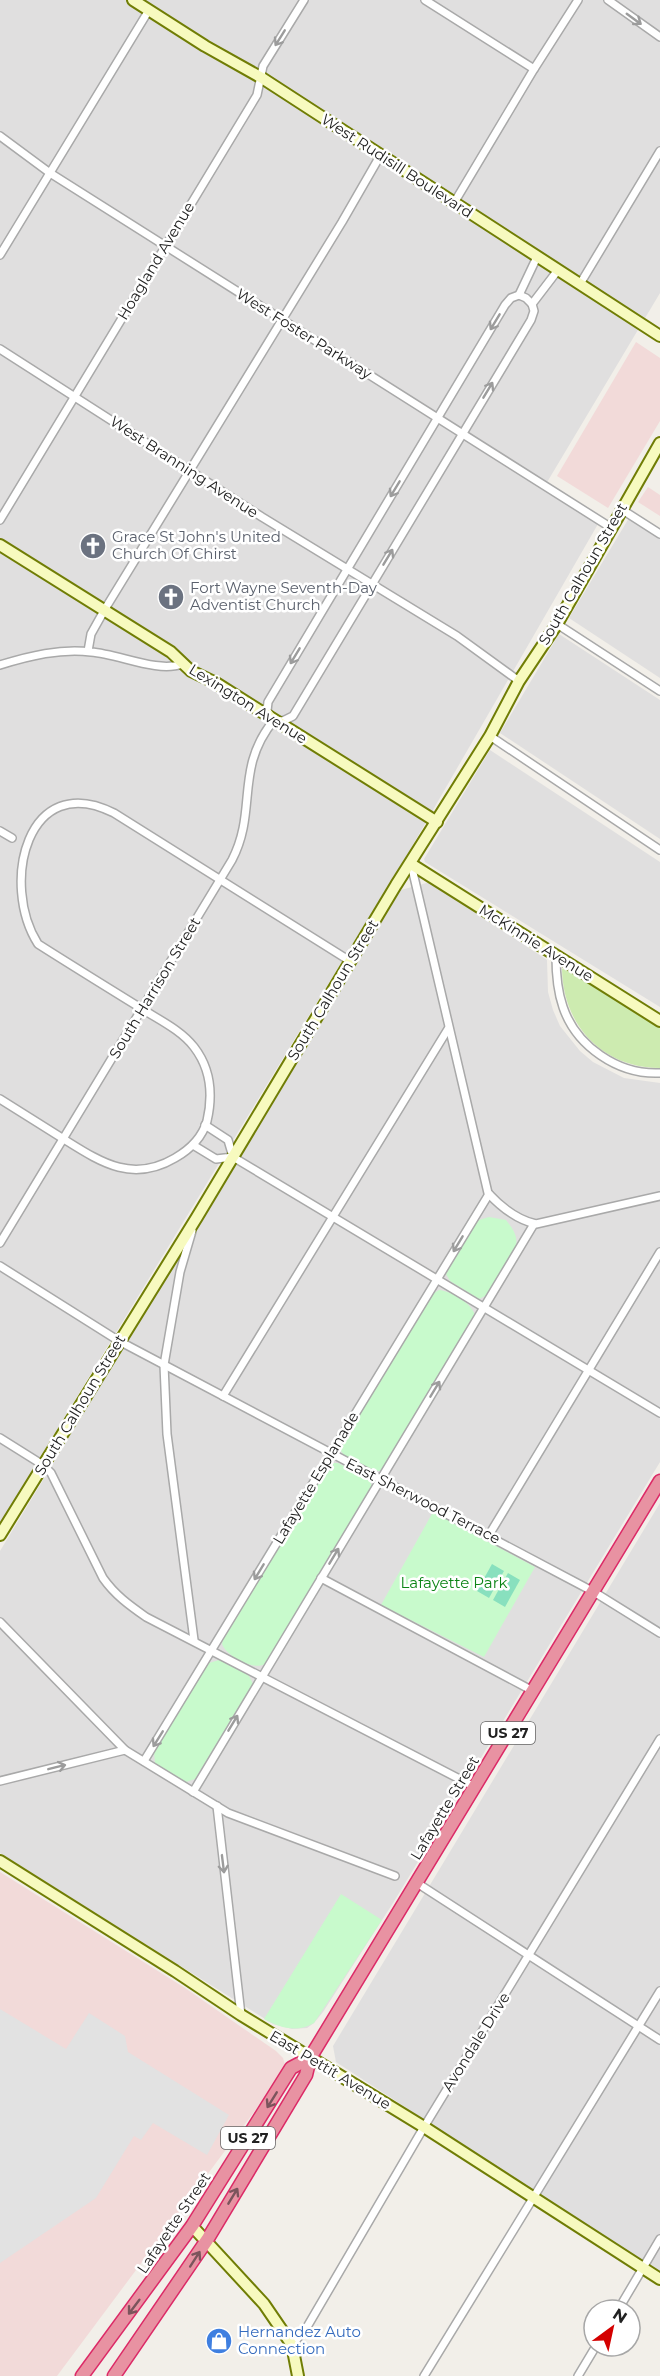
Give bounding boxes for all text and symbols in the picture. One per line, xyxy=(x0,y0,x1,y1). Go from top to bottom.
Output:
one-way arrow xyxy=(625,13,642,25)
one-way arrow xyxy=(274,29,286,46)
street label: West Rudisill Boulevard xyxy=(318,109,477,222)
street label: Hoagland Avenue xyxy=(113,198,198,323)
street label: West Foster Parkway xyxy=(233,284,376,384)
one-way arrow xyxy=(489,313,501,330)
one-way arrow xyxy=(483,382,495,399)
street label: West Branning Avenue xyxy=(107,411,262,522)
one-way arrow xyxy=(389,480,401,497)
street label: South Calhoun Street xyxy=(534,499,631,648)
place label: Grace St John's United Church Of Chirst xyxy=(112,527,281,563)
church icon: Grace St John's United Church Of Chirst xyxy=(78,531,108,561)
one-way arrow xyxy=(382,549,394,566)
place label: Fort Wayne Seventh-Day Adventist Church xyxy=(190,578,378,614)
church icon: Fort Wayne Seventh-Day Adventist Church xyxy=(156,582,186,612)
one-way arrow xyxy=(289,647,301,664)
street label: Lexington Avenue xyxy=(186,660,311,748)
street label: McKinnie Avenue xyxy=(476,900,597,985)
street label: South Harrison Street xyxy=(105,913,204,1062)
street label: South Calhoun Street xyxy=(283,916,382,1064)
one-way arrow xyxy=(452,1235,464,1252)
street label: South Calhoun Street xyxy=(30,1331,129,1479)
one-way arrow xyxy=(430,1381,442,1398)
street label: Lafayette Esplanade xyxy=(268,1408,363,1547)
street label: East Sherwood Terrace xyxy=(343,1453,504,1548)
one-way arrow xyxy=(328,1548,340,1565)
one-way arrow xyxy=(253,1563,265,1580)
park label: Lafayette Park xyxy=(400,1573,508,1592)
one-way arrow xyxy=(228,1715,240,1732)
road number: US 27 xyxy=(481,1722,535,1744)
one-way arrow xyxy=(152,1730,164,1747)
street label: Lafayette Street xyxy=(406,1752,483,1863)
one-way arrow xyxy=(47,1760,66,1772)
one-way arrow xyxy=(218,1854,229,1873)
street label: Avondale Drive xyxy=(438,1989,514,2095)
street label: East Pettit Avenue xyxy=(266,2026,394,2113)
one-way arrow xyxy=(265,2091,277,2108)
road number: US 27 xyxy=(221,2127,275,2149)
street label: Lafayette Street xyxy=(133,2168,215,2277)
one-way arrow xyxy=(228,2188,240,2205)
one-way arrow xyxy=(189,2251,201,2267)
north arrow xyxy=(582,2298,642,2358)
one-way arrow xyxy=(127,2299,140,2315)
text: N xyxy=(609,2304,630,2327)
place label: Hernandez Auto Connection xyxy=(238,2322,361,2358)
shop icon: Hernandez Auto Connection xyxy=(204,2326,234,2356)

